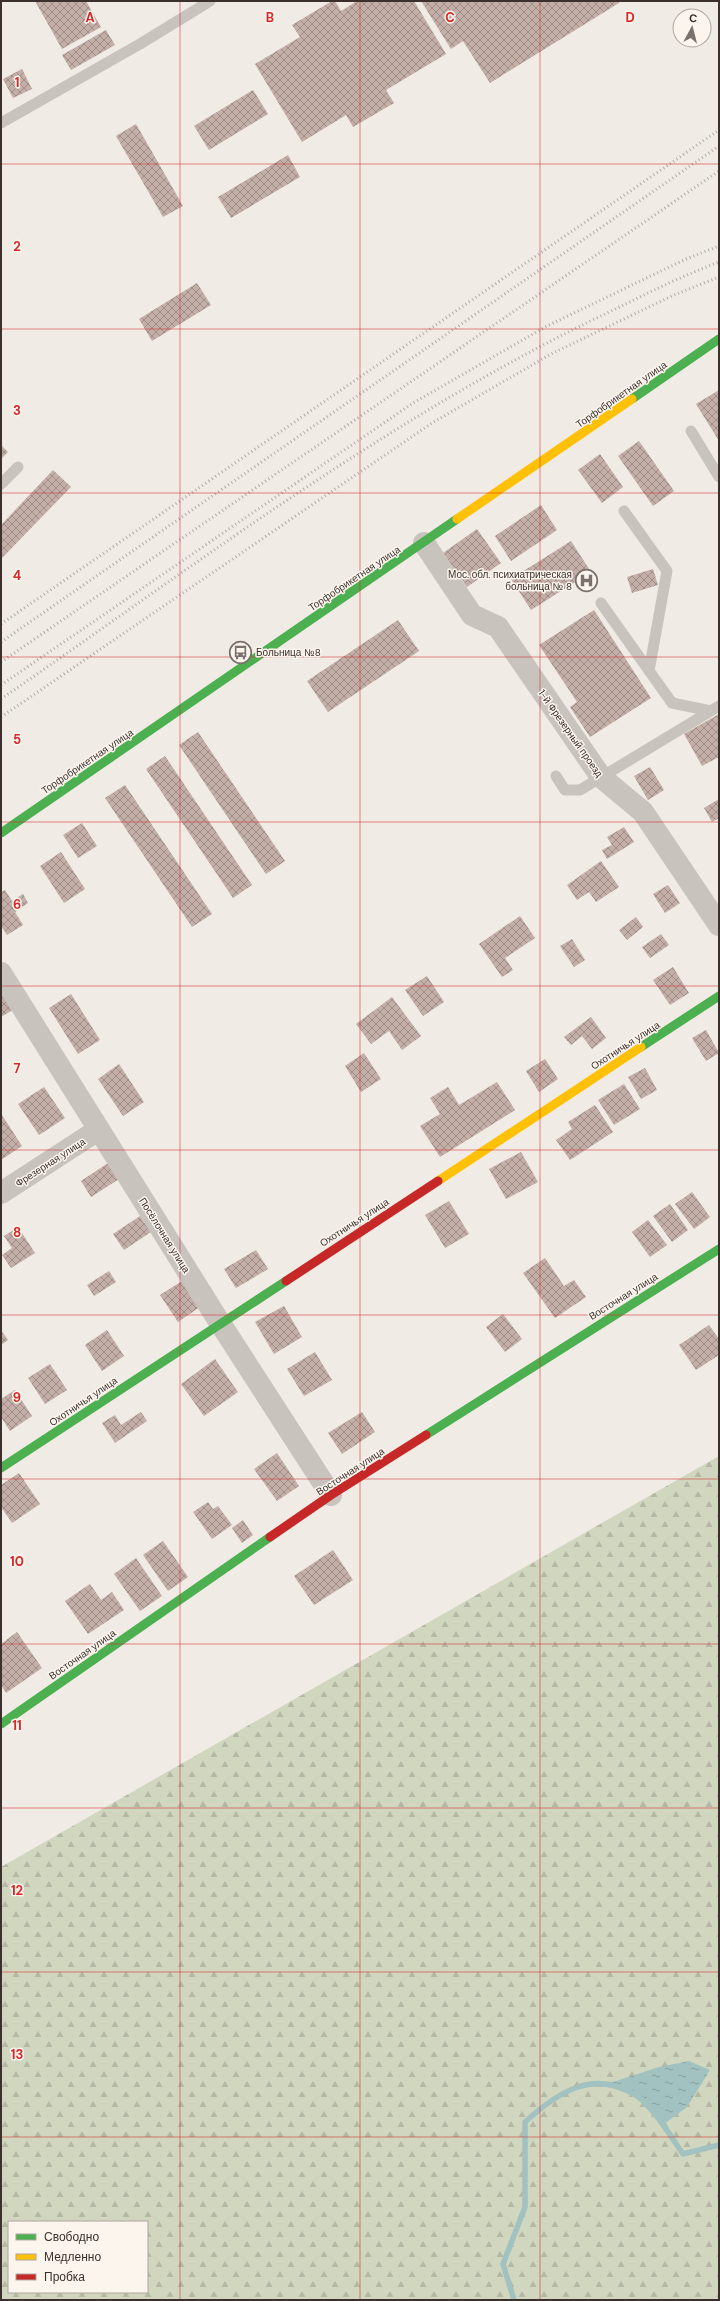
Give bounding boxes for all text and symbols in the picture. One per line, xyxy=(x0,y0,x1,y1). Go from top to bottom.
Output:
north arrow xyxy=(672,8,712,48)
text: A xyxy=(85,9,95,26)
text: B xyxy=(266,9,274,26)
text: C xyxy=(445,9,455,26)
text: D xyxy=(625,9,635,26)
text: С xyxy=(688,11,698,26)
text: 1 xyxy=(15,74,19,91)
text: 2 xyxy=(13,238,21,255)
street label: Торфобрикетная улица xyxy=(573,358,670,431)
text: 3 xyxy=(13,402,21,419)
street label: Торфобрикетная улица xyxy=(306,543,403,614)
text: 4 xyxy=(13,567,21,584)
hospital icon: Мос. обл. психиатрическая больница № 8 xyxy=(574,567,600,593)
place label: Мос. обл. психиатрическая больница № 8 xyxy=(448,568,572,593)
bus stop icon: Больница №8 xyxy=(228,639,254,665)
place label: Больница №8 xyxy=(256,646,321,659)
street label: 1-й Фрезерный проезд xyxy=(535,687,606,780)
street label: Торфобрикетная улица xyxy=(39,726,136,797)
text: 5 xyxy=(13,731,21,748)
text: 6 xyxy=(13,896,21,913)
street label: Охотничья улица xyxy=(588,1018,663,1073)
text: 7 xyxy=(14,1060,21,1077)
street label: Фрезерная улица xyxy=(13,1135,88,1190)
street label: Посёлочная улица xyxy=(136,1195,193,1276)
street label: Охотничья улица xyxy=(317,1195,392,1250)
text: 8 xyxy=(13,1224,21,1241)
street label: Восточная улица xyxy=(586,1270,661,1323)
street label: Охотничья улица xyxy=(47,1374,120,1429)
text: 9 xyxy=(13,1389,21,1406)
street label: Восточная улица xyxy=(314,1444,387,1498)
text: 10 xyxy=(10,1553,24,1570)
street label: Восточная улица xyxy=(46,1626,119,1682)
text: 11 xyxy=(12,1717,22,1734)
text: 12 xyxy=(11,1882,23,1899)
text: 13 xyxy=(11,2046,23,2063)
legend xyxy=(8,2221,148,2293)
text: Свободно xyxy=(44,2229,99,2245)
text: Медленно xyxy=(44,2249,101,2265)
text: Пробка xyxy=(44,2269,85,2285)

